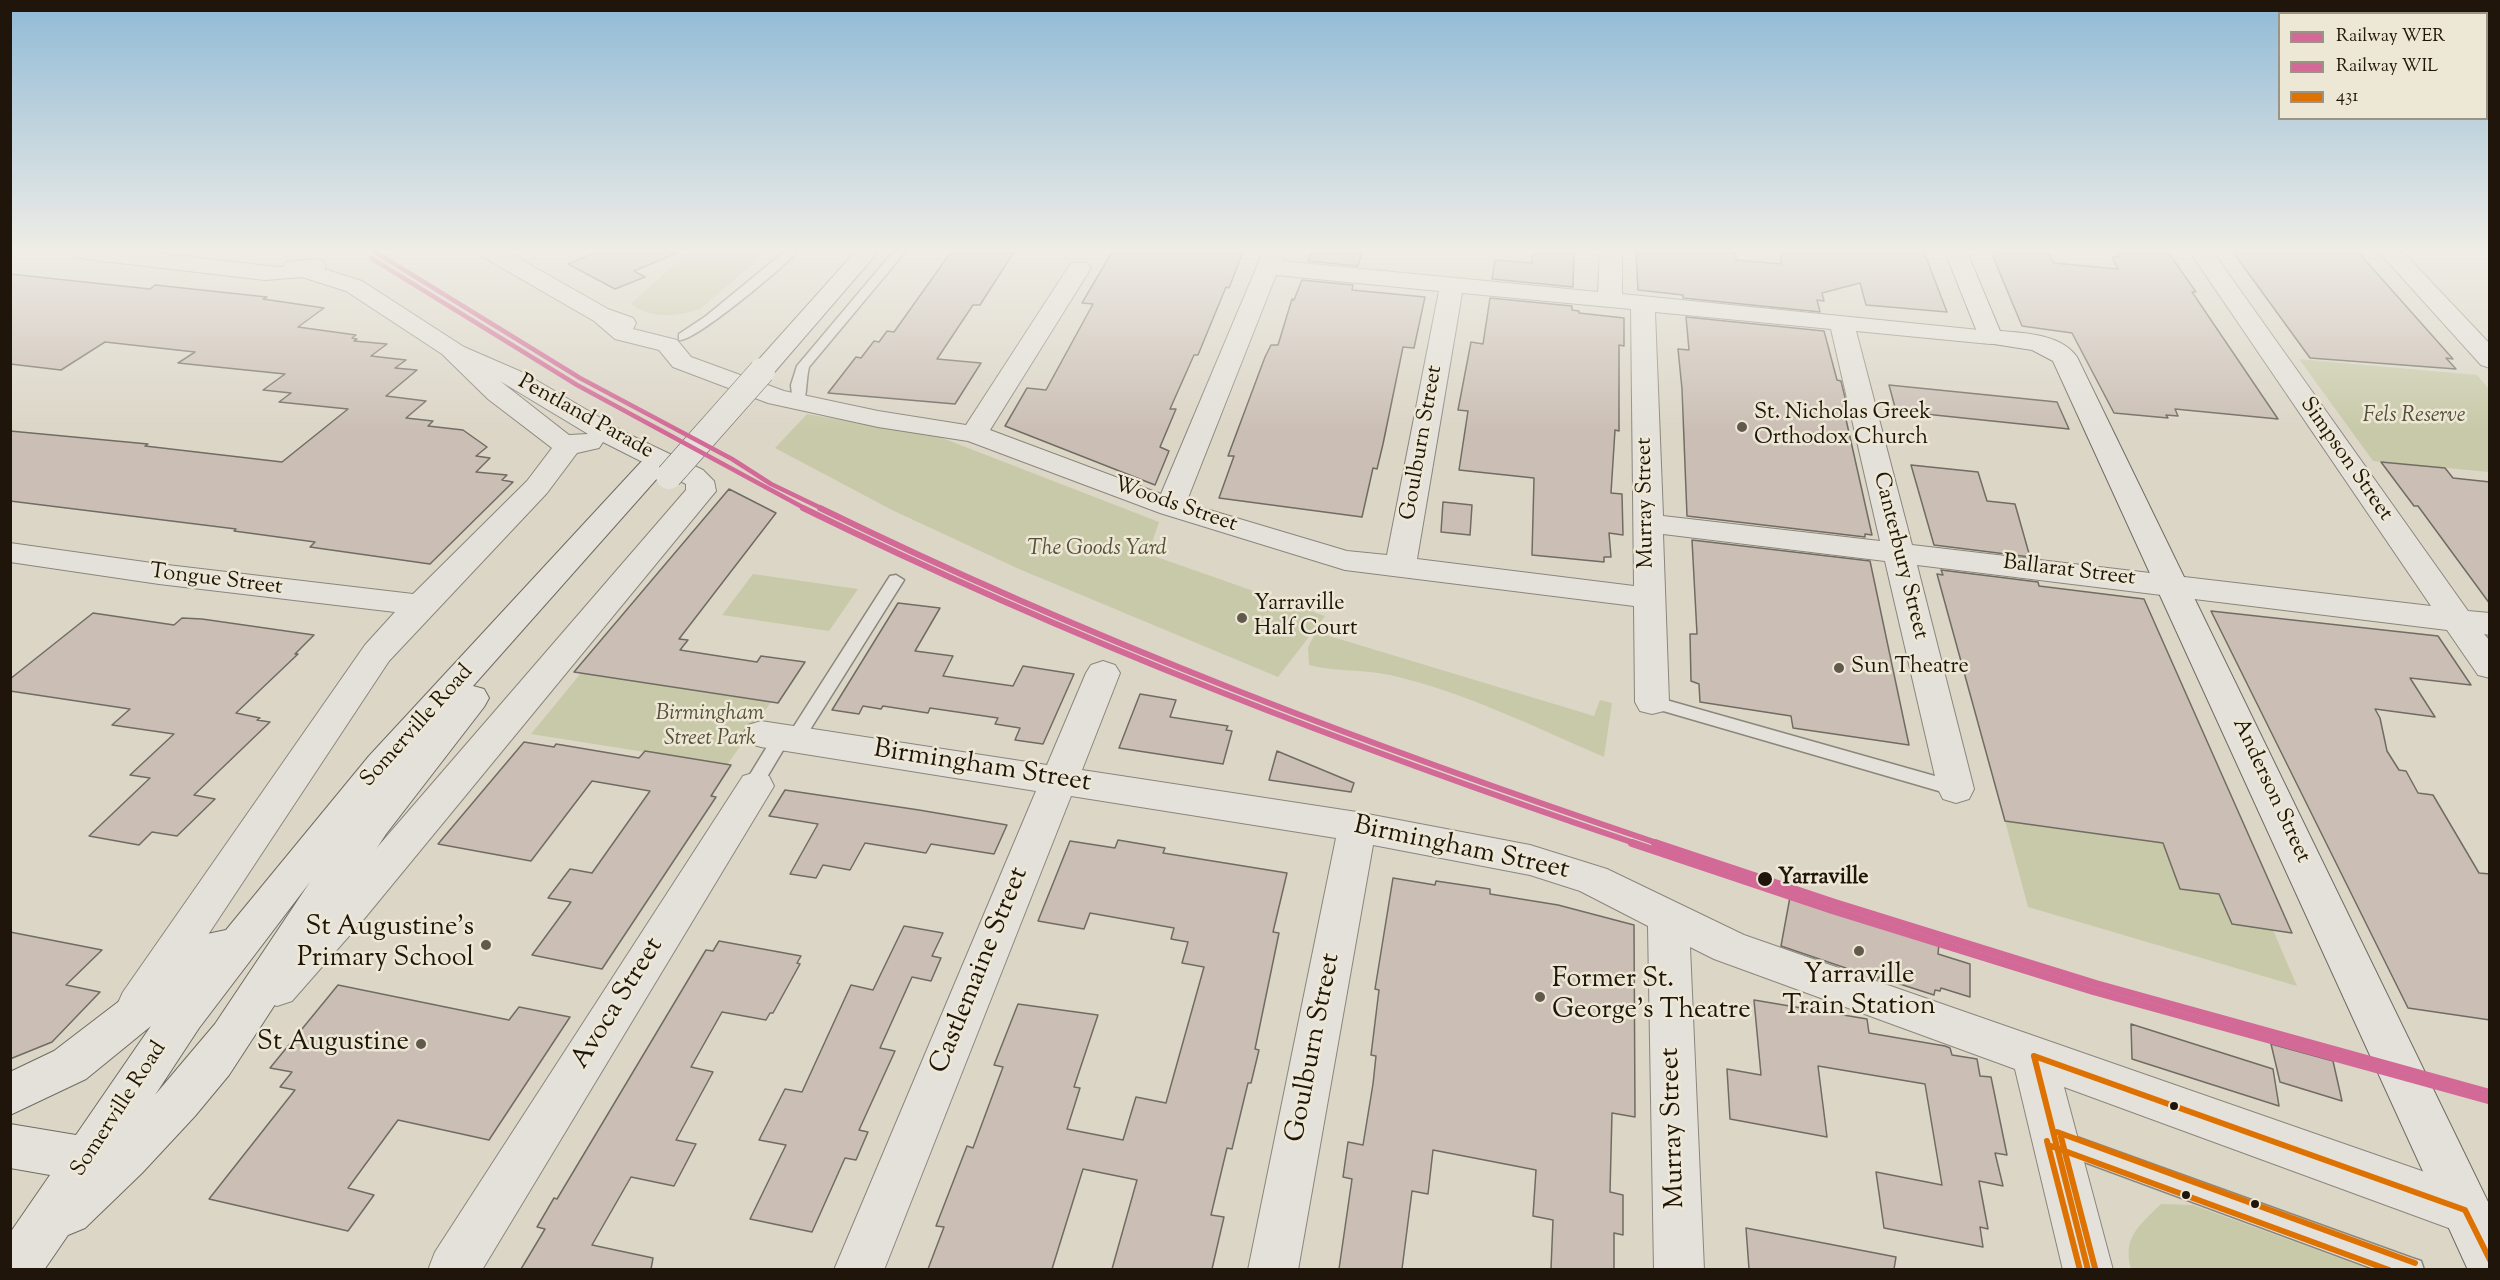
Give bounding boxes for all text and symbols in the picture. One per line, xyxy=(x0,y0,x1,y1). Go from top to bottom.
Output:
legend xyxy=(2278,12,2488,120)
text: Railway WER xyxy=(2336,24,2445,50)
text: Railway WIL xyxy=(2336,54,2438,80)
text: 431 xyxy=(2336,84,2358,110)
street label: Goulburn Street xyxy=(1396,364,1450,522)
street label: Pentland Parade xyxy=(513,370,657,466)
street label: Simpson Street xyxy=(2293,393,2397,527)
place label: St. Nicholas Greek Orthodox Church xyxy=(1754,401,1931,452)
park label: Fels Reserve xyxy=(2362,404,2466,430)
marker: St. Nicholas Greek Orthodox Church xyxy=(1735,420,1749,434)
street label: Murray Street xyxy=(1633,437,1661,569)
street label: Canterbury Street xyxy=(1865,470,1933,642)
street label: Woods Street xyxy=(1110,473,1240,539)
park label: The Goods Yard xyxy=(1027,537,1167,563)
street label: Ballarat Street xyxy=(2001,551,2137,593)
street label: Tongue Street xyxy=(148,560,284,602)
place label: Yarraville Half Court xyxy=(1254,592,1358,644)
marker: Yarraville Half Court xyxy=(1235,611,1249,625)
place label: Sun Theatre xyxy=(1851,655,1969,681)
street label: Somerville Road xyxy=(356,660,480,794)
marker: Sun Theatre xyxy=(1832,661,1846,675)
park label: Birmingham Street Park xyxy=(656,702,764,754)
street label: Anderson Street xyxy=(2225,714,2315,868)
street label: Birmingham Street xyxy=(871,735,1093,801)
street label: Birmingham Street xyxy=(1350,811,1572,889)
street label: Castlemaine Street xyxy=(925,863,1037,1079)
place label: Yarraville xyxy=(1778,866,1868,892)
marker: Yarraville xyxy=(1756,870,1774,888)
place label: St Augustine's Primary School xyxy=(297,913,474,976)
street label: Avoca Street xyxy=(566,932,672,1076)
marker: St Augustine's Primary School xyxy=(479,938,493,952)
marker: Yarraville Train Station xyxy=(1852,944,1866,958)
street label: Goulburn Street xyxy=(1281,951,1349,1145)
place label: Yarraville Train Station xyxy=(1782,961,1936,1024)
place label: Former St. George's Theatre xyxy=(1552,965,1751,1028)
marker: Former St. George's Theatre xyxy=(1533,990,1547,1004)
place label: St Augustine xyxy=(257,1028,409,1060)
street label: Somerville Road xyxy=(66,1037,174,1183)
marker: St Augustine xyxy=(414,1037,428,1051)
street label: Murray Street xyxy=(1656,1047,1694,1209)
unlabelled marker xyxy=(2168,1100,2180,1112)
unlabelled marker xyxy=(2180,1189,2192,1201)
unlabelled marker xyxy=(2249,1198,2261,1210)

